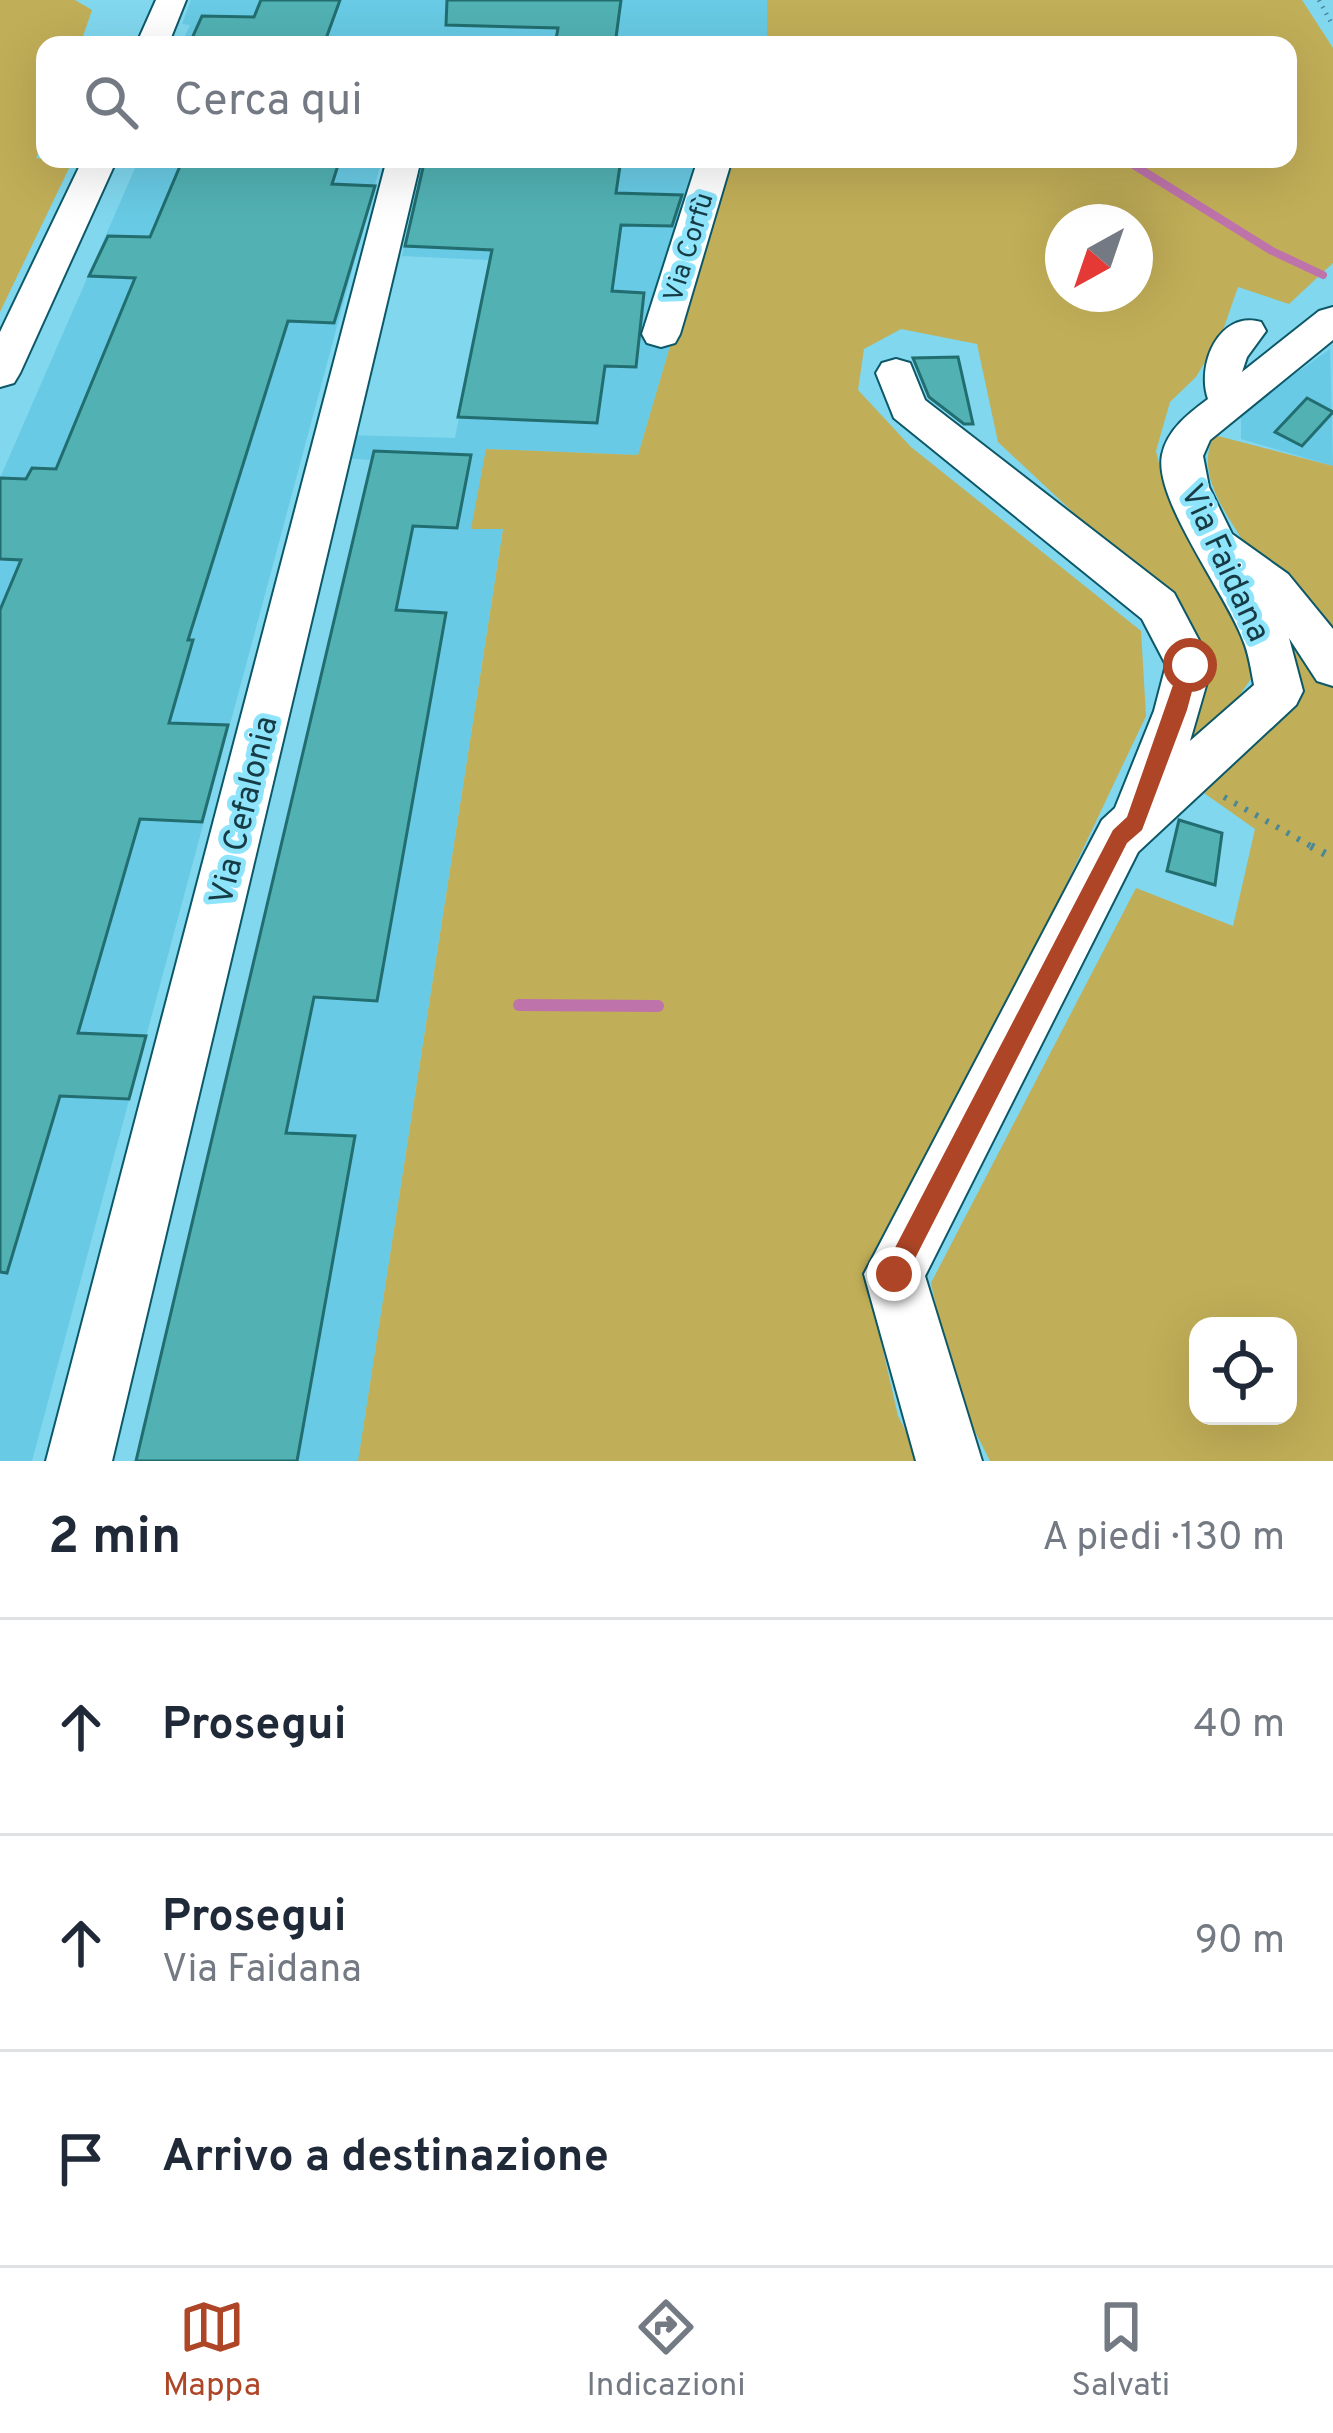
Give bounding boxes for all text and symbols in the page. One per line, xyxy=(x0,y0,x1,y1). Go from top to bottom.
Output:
search box xyxy=(36,36,1297,168)
icon: search xyxy=(78,69,144,135)
text: Cerca qui xyxy=(174,74,363,131)
street label: Via Corfù xyxy=(657,189,723,306)
north arrow xyxy=(1045,204,1153,312)
street label: Via Faidana xyxy=(1169,478,1278,649)
route start xyxy=(1163,638,1217,692)
street label: Via Cefalonia xyxy=(202,712,290,910)
route end xyxy=(867,1247,921,1301)
map controls xyxy=(1189,1317,1297,1425)
button: locate xyxy=(1189,1317,1297,1425)
text: 2 min xyxy=(48,1507,181,1572)
text: A piedi · 130 m xyxy=(1042,1515,1285,1564)
icon: ahead xyxy=(48,1694,114,1760)
text: Prosegui xyxy=(162,1698,346,1755)
text: 40 m xyxy=(1194,1702,1285,1751)
text: Prosegui xyxy=(162,1890,346,1947)
icon: ahead xyxy=(48,1910,114,1976)
text: 90 m xyxy=(1195,1918,1285,1967)
text: Via Faidana xyxy=(162,1947,362,1996)
icon: arrive xyxy=(48,2126,114,2192)
text: Arrivo a destinazione xyxy=(162,2130,609,2187)
tab: Mappa xyxy=(163,2294,261,2408)
tab: Indicazioni xyxy=(587,2294,746,2408)
tab: Salvati xyxy=(1071,2294,1170,2408)

